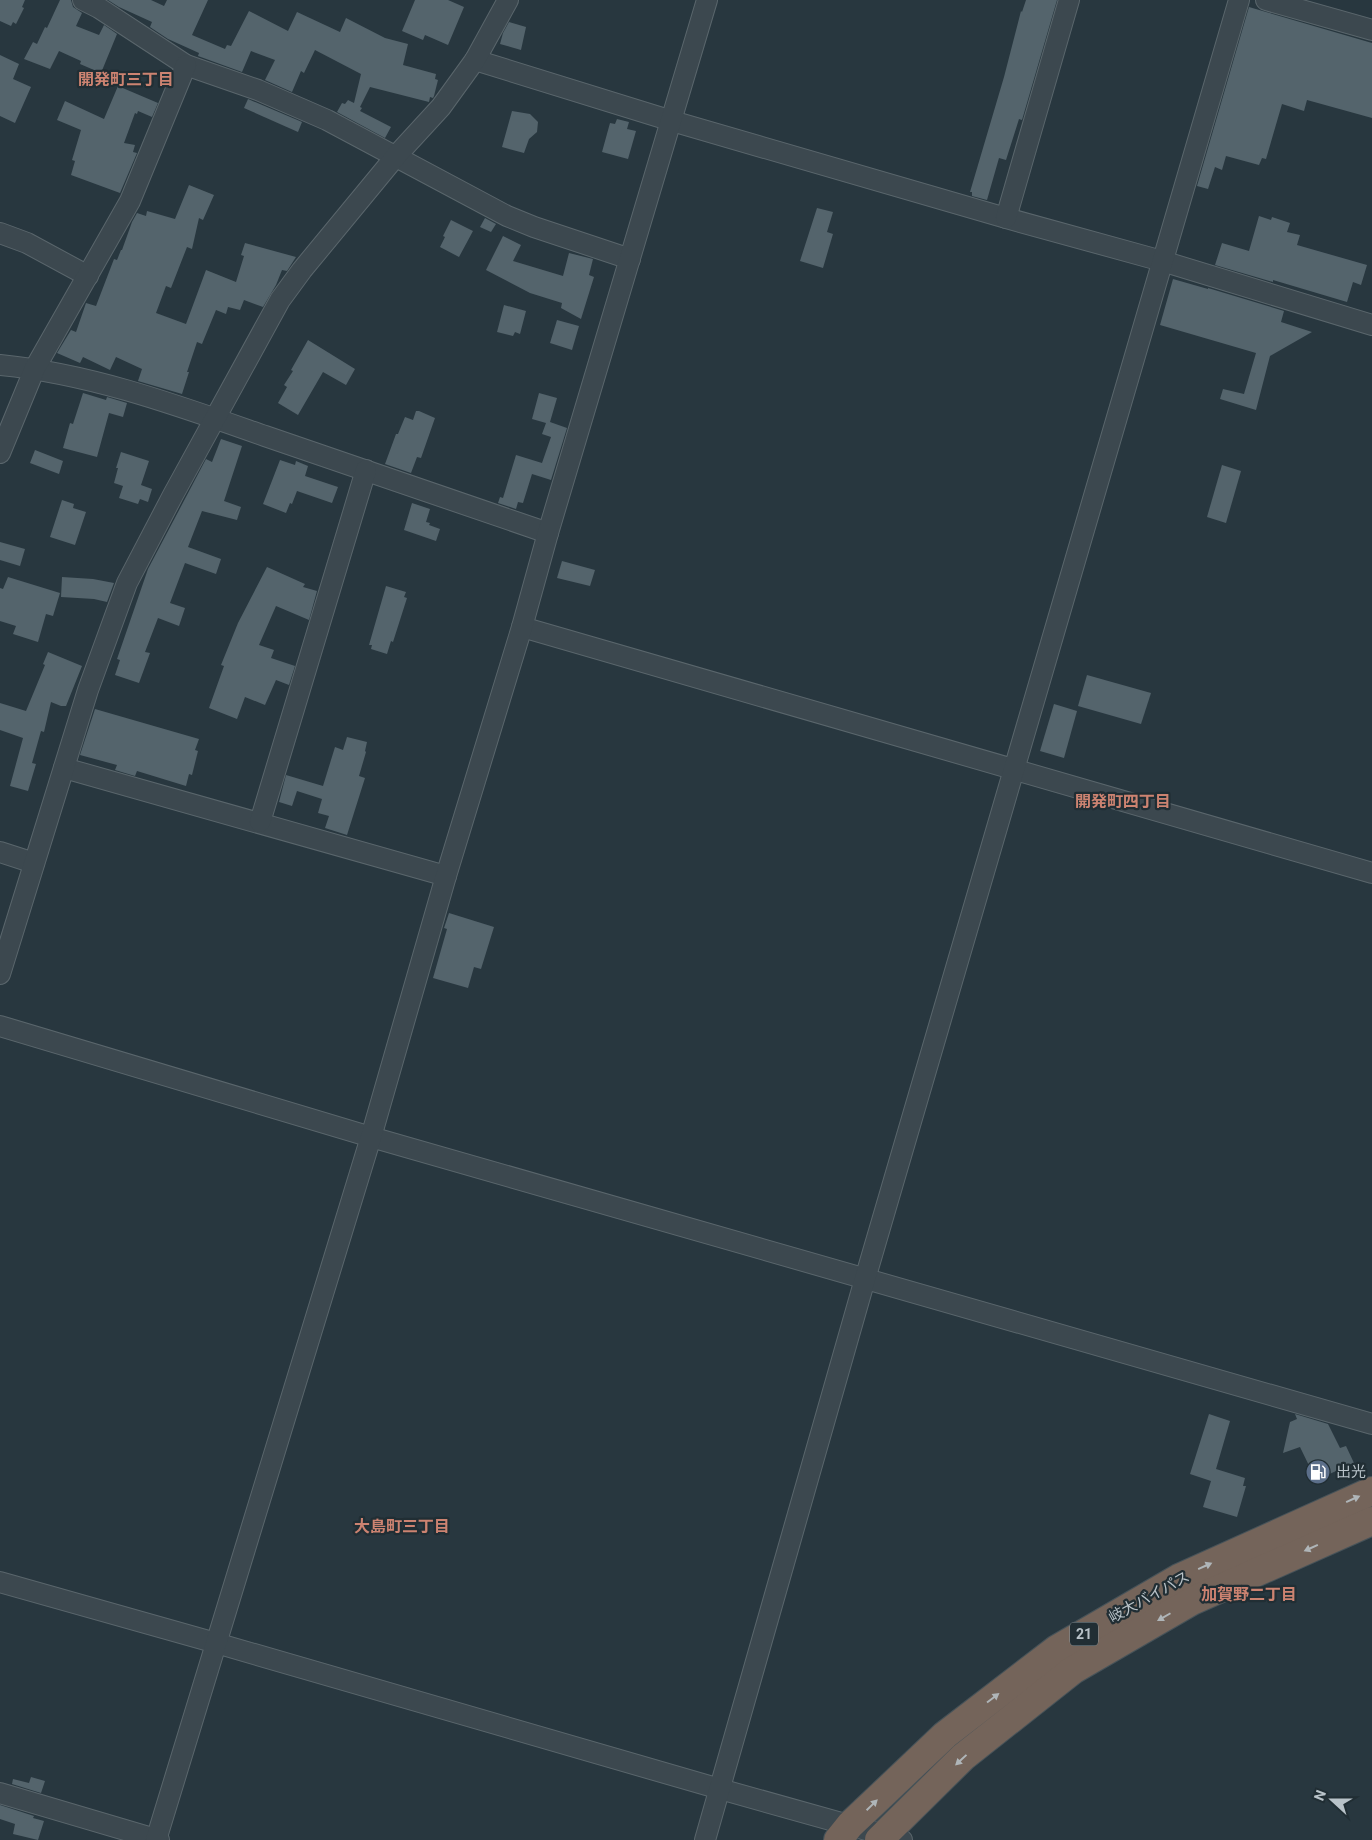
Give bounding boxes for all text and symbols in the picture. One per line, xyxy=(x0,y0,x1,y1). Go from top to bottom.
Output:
district label: 開発町三丁目 xyxy=(78,70,174,89)
district label: 開発町四丁目 xyxy=(1075,792,1171,811)
fuel station icon: 出光 xyxy=(1305,1459,1331,1485)
place label: 出光 xyxy=(1336,1463,1366,1481)
one-way arrow xyxy=(1346,1495,1360,1503)
district label: 大島町三丁目 xyxy=(354,1517,450,1536)
one-way arrow xyxy=(1304,1545,1318,1553)
one-way arrow xyxy=(1198,1562,1212,1570)
street label: 岐大バイパス xyxy=(1105,1567,1193,1627)
district label: 加賀野二丁目 xyxy=(1201,1585,1297,1604)
one-way arrow xyxy=(1158,1613,1171,1622)
road number: 21 xyxy=(1070,1622,1098,1646)
one-way arrow xyxy=(986,1692,999,1703)
one-way arrow xyxy=(954,1755,967,1766)
north arrow xyxy=(1307,1775,1357,1825)
text: N xyxy=(1311,1788,1329,1803)
one-way arrow xyxy=(865,1799,877,1811)

